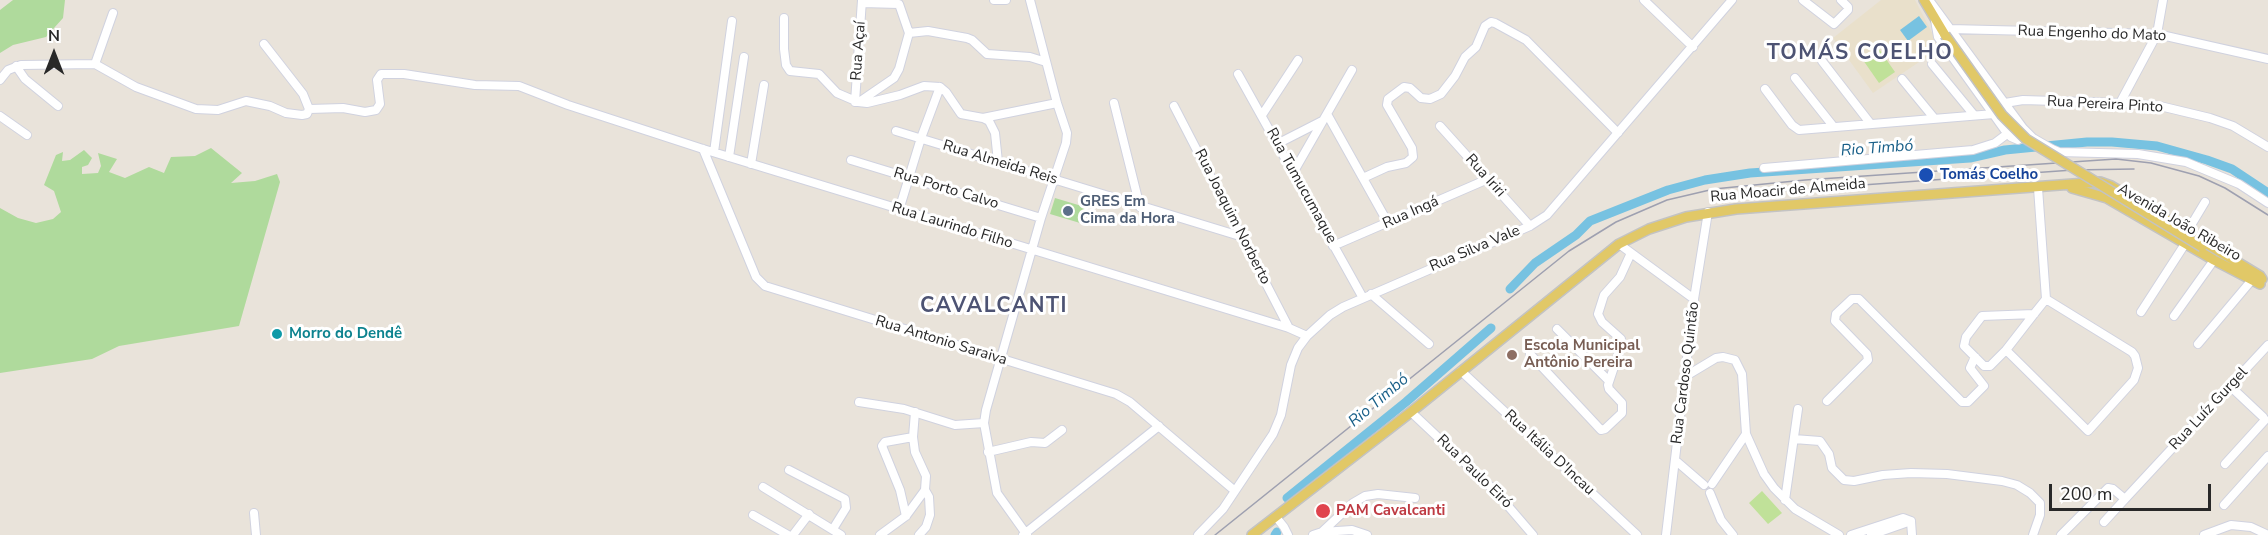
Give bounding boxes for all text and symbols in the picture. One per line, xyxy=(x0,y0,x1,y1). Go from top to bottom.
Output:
street label: Rua Açaí xyxy=(848,21,870,81)
street label: Rua Engenho do Mato xyxy=(2017,22,2167,46)
north arrow xyxy=(24,24,84,84)
text: N xyxy=(48,25,60,47)
district label: TOMÁS COELHO xyxy=(1767,41,1953,67)
street label: Rua Pereira Pinto xyxy=(2046,93,2164,117)
street label: Rua Tumucumaque xyxy=(1262,125,1340,247)
street label: Rua Almeida Reis xyxy=(940,137,1060,189)
water label: Rio Timbó xyxy=(1840,137,1914,161)
street label: Rua Joaquim Norberto xyxy=(1190,146,1274,288)
street label: Rua Iriri xyxy=(1461,151,1509,201)
street label: Rua Porto Calvo xyxy=(891,164,1001,214)
marker: Tomás Coelho xyxy=(1917,166,1935,184)
place label: Tomás Coelho xyxy=(1940,166,2038,184)
street label: Rua Moacir de Almeida xyxy=(1710,175,1866,207)
street label: Avenida João Ribeiro xyxy=(2114,180,2244,266)
place label: GRES Em Cima da Hora xyxy=(1080,193,1175,228)
street label: Rua Ingá xyxy=(1380,193,1442,233)
street label: Rua Laurindo Filho xyxy=(889,199,1015,253)
marker: GRES Em Cima da Hora xyxy=(1061,204,1075,218)
street label: Rua Silva Vale xyxy=(1427,222,1523,276)
district label: CAVALCANTI xyxy=(920,294,1068,320)
street label: Rua Cardoso Quintão xyxy=(1668,301,1704,445)
street label: Rua Antonio Saraiva xyxy=(873,312,1009,370)
place label: Morro do Dendê xyxy=(289,325,402,343)
marker: Morro do Dendê xyxy=(270,327,284,341)
place label: Escola Municipal Antônio Pereira xyxy=(1524,337,1640,372)
marker: Escola Municipal Antônio Pereira xyxy=(1505,348,1519,362)
street label: Rua Luíz Gurgel xyxy=(2166,364,2252,454)
water label: Rio Timbó xyxy=(1345,370,1413,432)
street label: Rua Itália D'Incau xyxy=(1500,406,1598,500)
street label: Rua Paulo Eiró xyxy=(1432,431,1516,513)
scale bar xyxy=(2052,472,2214,510)
text: 200 m xyxy=(2060,482,2112,506)
marker: PAM Cavalcanti xyxy=(1314,502,1332,520)
place label: PAM Cavalcanti xyxy=(1336,502,1445,520)

